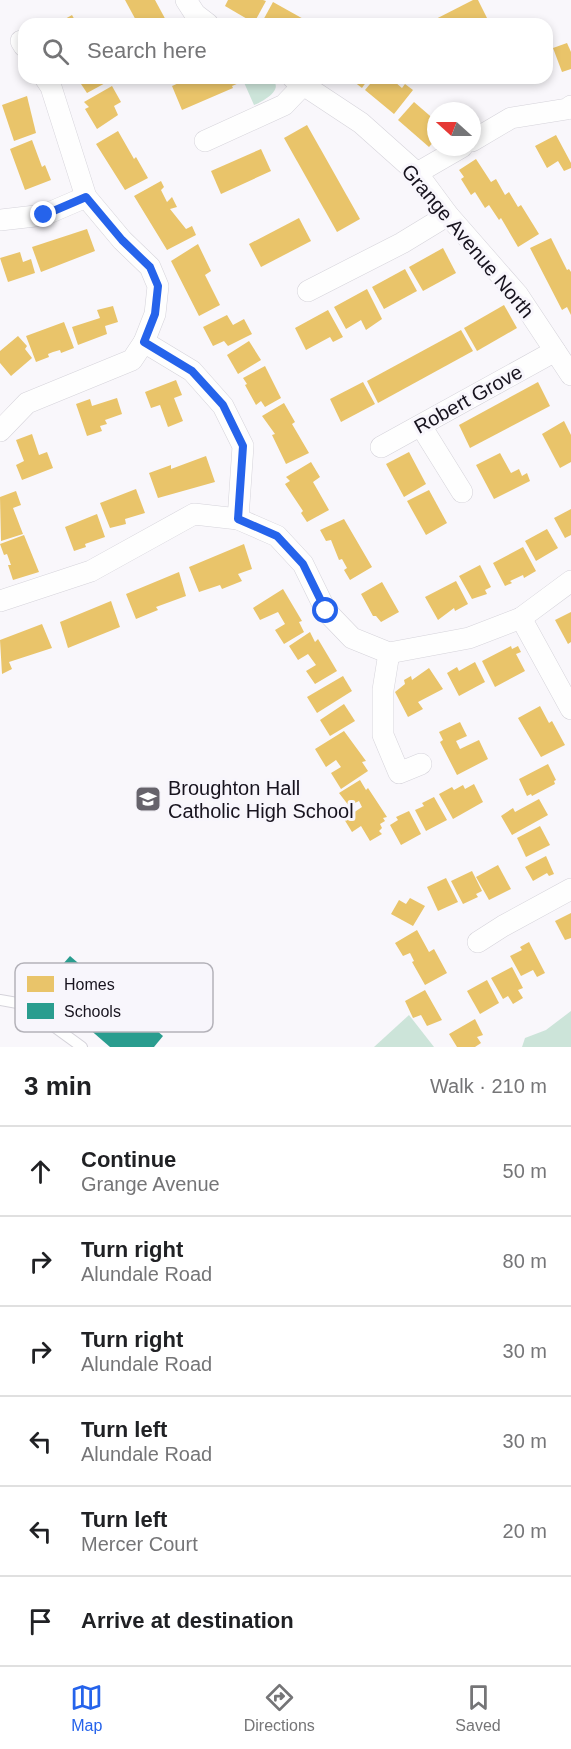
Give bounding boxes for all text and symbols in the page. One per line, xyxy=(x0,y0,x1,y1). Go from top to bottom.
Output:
search box xyxy=(18,18,553,84)
icon: search xyxy=(39,35,72,68)
text: Search here xyxy=(87,38,207,63)
north arrow xyxy=(427,102,481,156)
street label: Grange Avenue North xyxy=(398,160,538,322)
route end xyxy=(30,201,56,227)
street label: Robert Grove xyxy=(410,360,526,438)
route start xyxy=(312,597,338,623)
place label: Broughton Hall Catholic High School xyxy=(168,777,354,822)
school or university icon: Broughton Hall Catholic High School xyxy=(133,784,163,814)
legend xyxy=(15,963,213,1032)
text: Homes xyxy=(64,976,115,993)
text: Schools xyxy=(64,1003,121,1020)
text: 3 min xyxy=(24,1071,92,1101)
text: Walk · 210 m xyxy=(430,1075,547,1097)
text: Continue xyxy=(81,1147,176,1172)
icon: ahead xyxy=(24,1155,57,1188)
text: 50 m xyxy=(503,1160,547,1182)
text: Grange Avenue xyxy=(81,1173,220,1195)
text: Turn right xyxy=(81,1237,183,1262)
icon: right xyxy=(24,1245,57,1278)
text: 80 m xyxy=(503,1250,547,1272)
text: Alundale Road xyxy=(81,1263,212,1285)
text: Turn right xyxy=(81,1327,183,1352)
icon: right xyxy=(24,1335,57,1368)
text: 30 m xyxy=(503,1340,547,1362)
text: Alundale Road xyxy=(81,1353,212,1375)
text: Turn left xyxy=(81,1417,167,1442)
icon: left xyxy=(24,1425,57,1458)
text: 30 m xyxy=(503,1430,547,1452)
text: Alundale Road xyxy=(81,1443,212,1465)
text: Turn left xyxy=(81,1507,167,1532)
icon: left xyxy=(24,1515,57,1548)
text: 20 m xyxy=(503,1520,547,1542)
text: Mercer Court xyxy=(81,1533,198,1555)
icon: arrive xyxy=(24,1605,57,1638)
text: Arrive at destination xyxy=(81,1608,294,1633)
tab: Map xyxy=(70,1681,103,1735)
tab: Directions xyxy=(244,1681,315,1735)
tab: Saved xyxy=(455,1681,501,1735)

